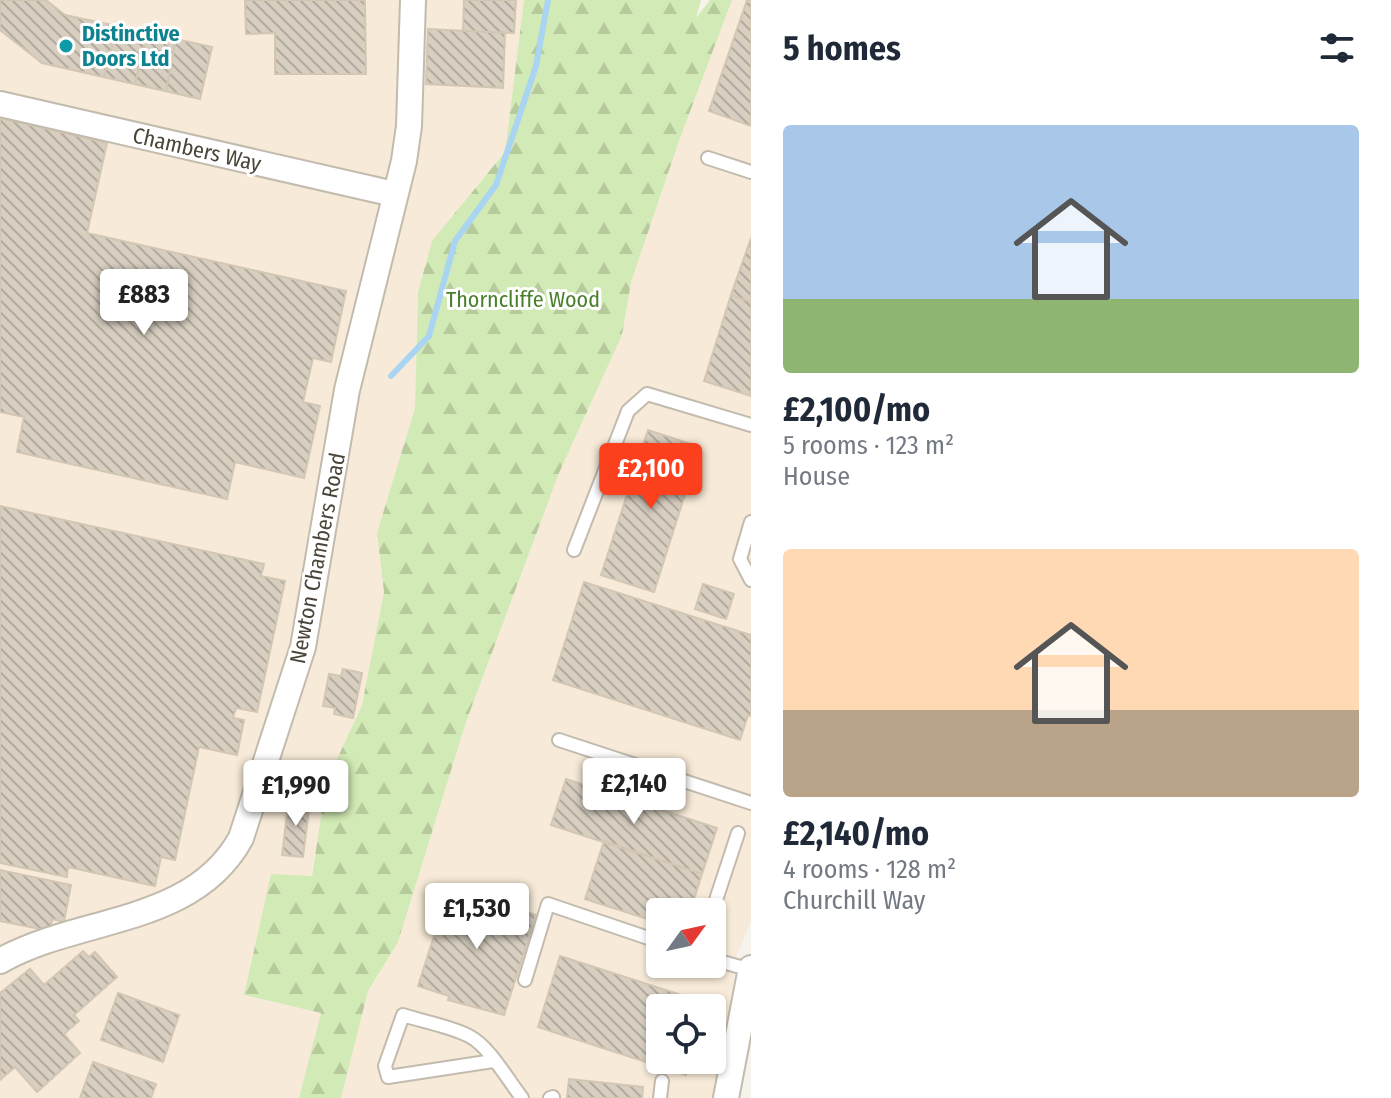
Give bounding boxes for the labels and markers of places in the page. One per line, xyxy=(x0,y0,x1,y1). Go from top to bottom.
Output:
place label: Distinctive Doors Ltd xyxy=(82,20,180,72)
marker: Distinctive Doors Ltd xyxy=(57,37,75,55)
pin: £883 xyxy=(97,269,191,337)
pin: £2,100 xyxy=(586,443,716,511)
pin: £2,140 xyxy=(569,758,699,826)
pin: £1,990 xyxy=(231,760,361,828)
pin: £1,530 xyxy=(412,883,542,951)

